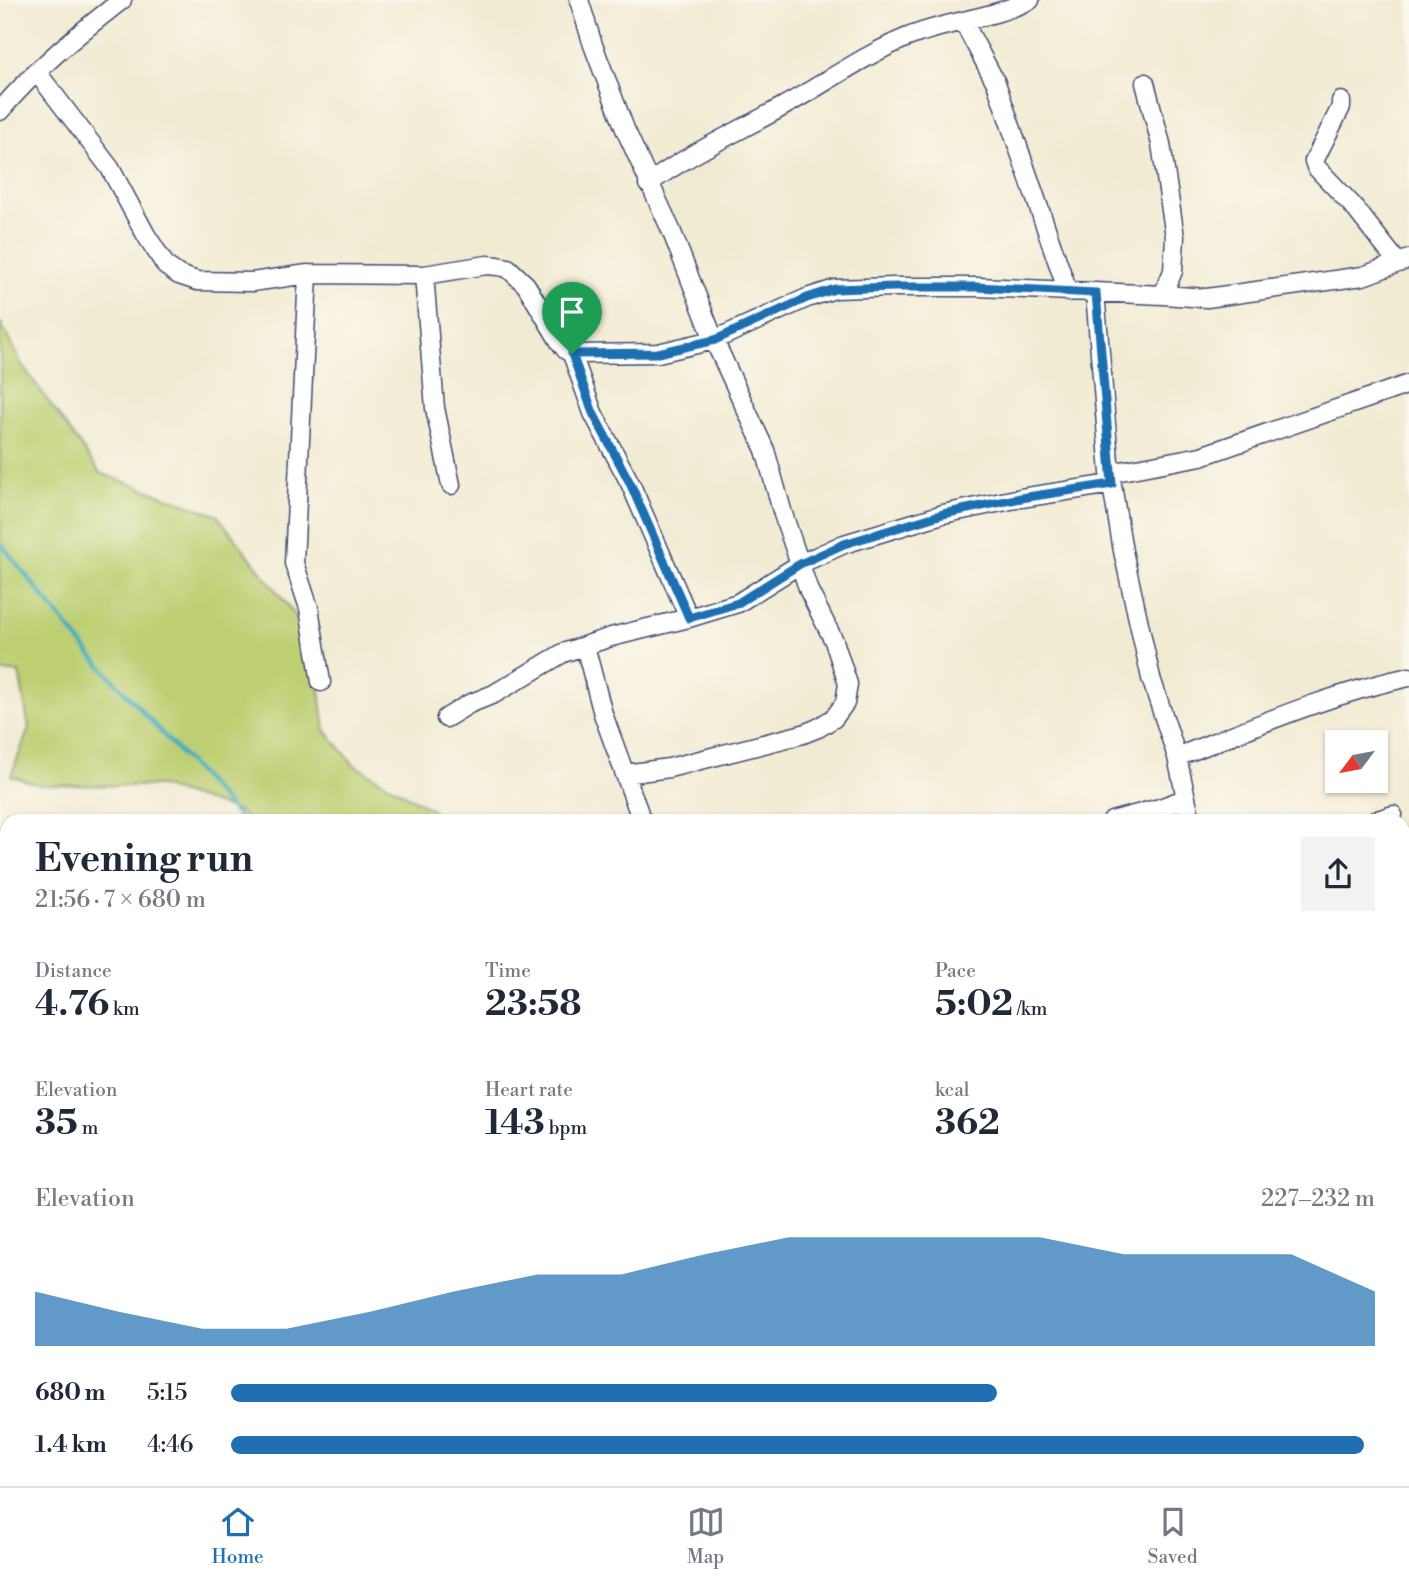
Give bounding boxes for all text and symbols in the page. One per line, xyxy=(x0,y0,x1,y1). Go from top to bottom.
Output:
pin xyxy=(542,282,602,354)
icon: arrive xyxy=(553,293,591,331)
north arrow xyxy=(1325,730,1388,793)
map controls xyxy=(1325,730,1388,793)
text: Evening run xyxy=(35,836,253,883)
button: share xyxy=(1301,837,1375,911)
text: 21:56 · 7 × 680 m xyxy=(35,886,206,914)
text: Distance xyxy=(35,959,112,983)
text: Time xyxy=(485,959,531,983)
text: Pace xyxy=(935,959,976,983)
text: 4.76 xyxy=(35,983,109,1026)
text: 23:58 xyxy=(485,983,582,1026)
text: 5:02 xyxy=(935,983,1013,1026)
text: km xyxy=(109,997,140,1021)
text: /km xyxy=(1013,997,1047,1021)
text: Elevation xyxy=(35,1078,117,1102)
text: Heart rate xyxy=(485,1078,573,1102)
text: kcal xyxy=(935,1078,969,1102)
text: 35 xyxy=(35,1102,78,1145)
text: 143 xyxy=(485,1102,545,1145)
text: 362 xyxy=(935,1102,1000,1145)
text: m xyxy=(78,1116,98,1140)
text: bpm xyxy=(545,1116,587,1140)
text: Elevation xyxy=(35,1185,135,1213)
text: 227–232 m xyxy=(1261,1185,1375,1213)
text: 680 m xyxy=(35,1379,105,1407)
text: 5:15 xyxy=(147,1379,187,1407)
text: 1.4 km xyxy=(35,1431,107,1459)
text: 4:46 xyxy=(147,1431,194,1459)
tab: Home xyxy=(211,1503,264,1569)
tab: Map xyxy=(687,1503,725,1569)
tab: Saved xyxy=(1148,1503,1197,1569)

